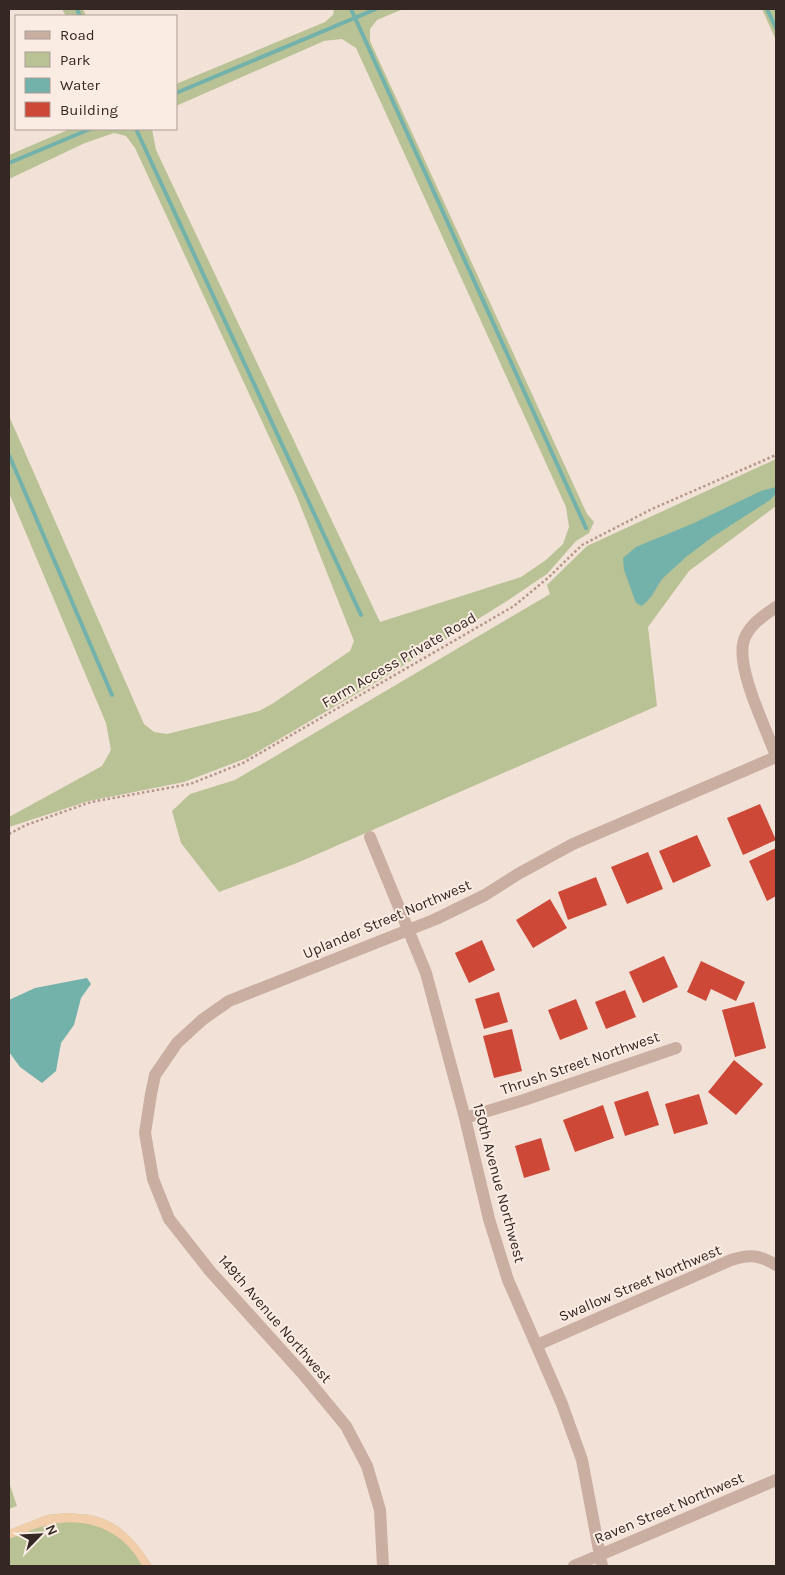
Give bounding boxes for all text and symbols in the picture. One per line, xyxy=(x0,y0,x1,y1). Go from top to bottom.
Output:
legend xyxy=(15,15,178,130)
text: Road xyxy=(60,26,95,44)
text: Park xyxy=(60,51,90,69)
text: Water xyxy=(60,76,101,94)
text: Building xyxy=(60,101,118,119)
street label: Farm Access Private Road xyxy=(319,608,479,712)
street label: Uplander Street Northwest xyxy=(300,875,474,963)
street label: Thrush Street Northwest xyxy=(498,1027,662,1099)
street label: 150th Avenue Northwest xyxy=(469,1101,529,1265)
street label: Swallow Street Northwest xyxy=(556,1240,724,1325)
street label: 149th Avenue Northwest xyxy=(214,1251,336,1387)
street label: Raven Street Northwest xyxy=(592,1468,747,1548)
north arrow xyxy=(15,1510,65,1560)
text: N xyxy=(42,1522,61,1538)

